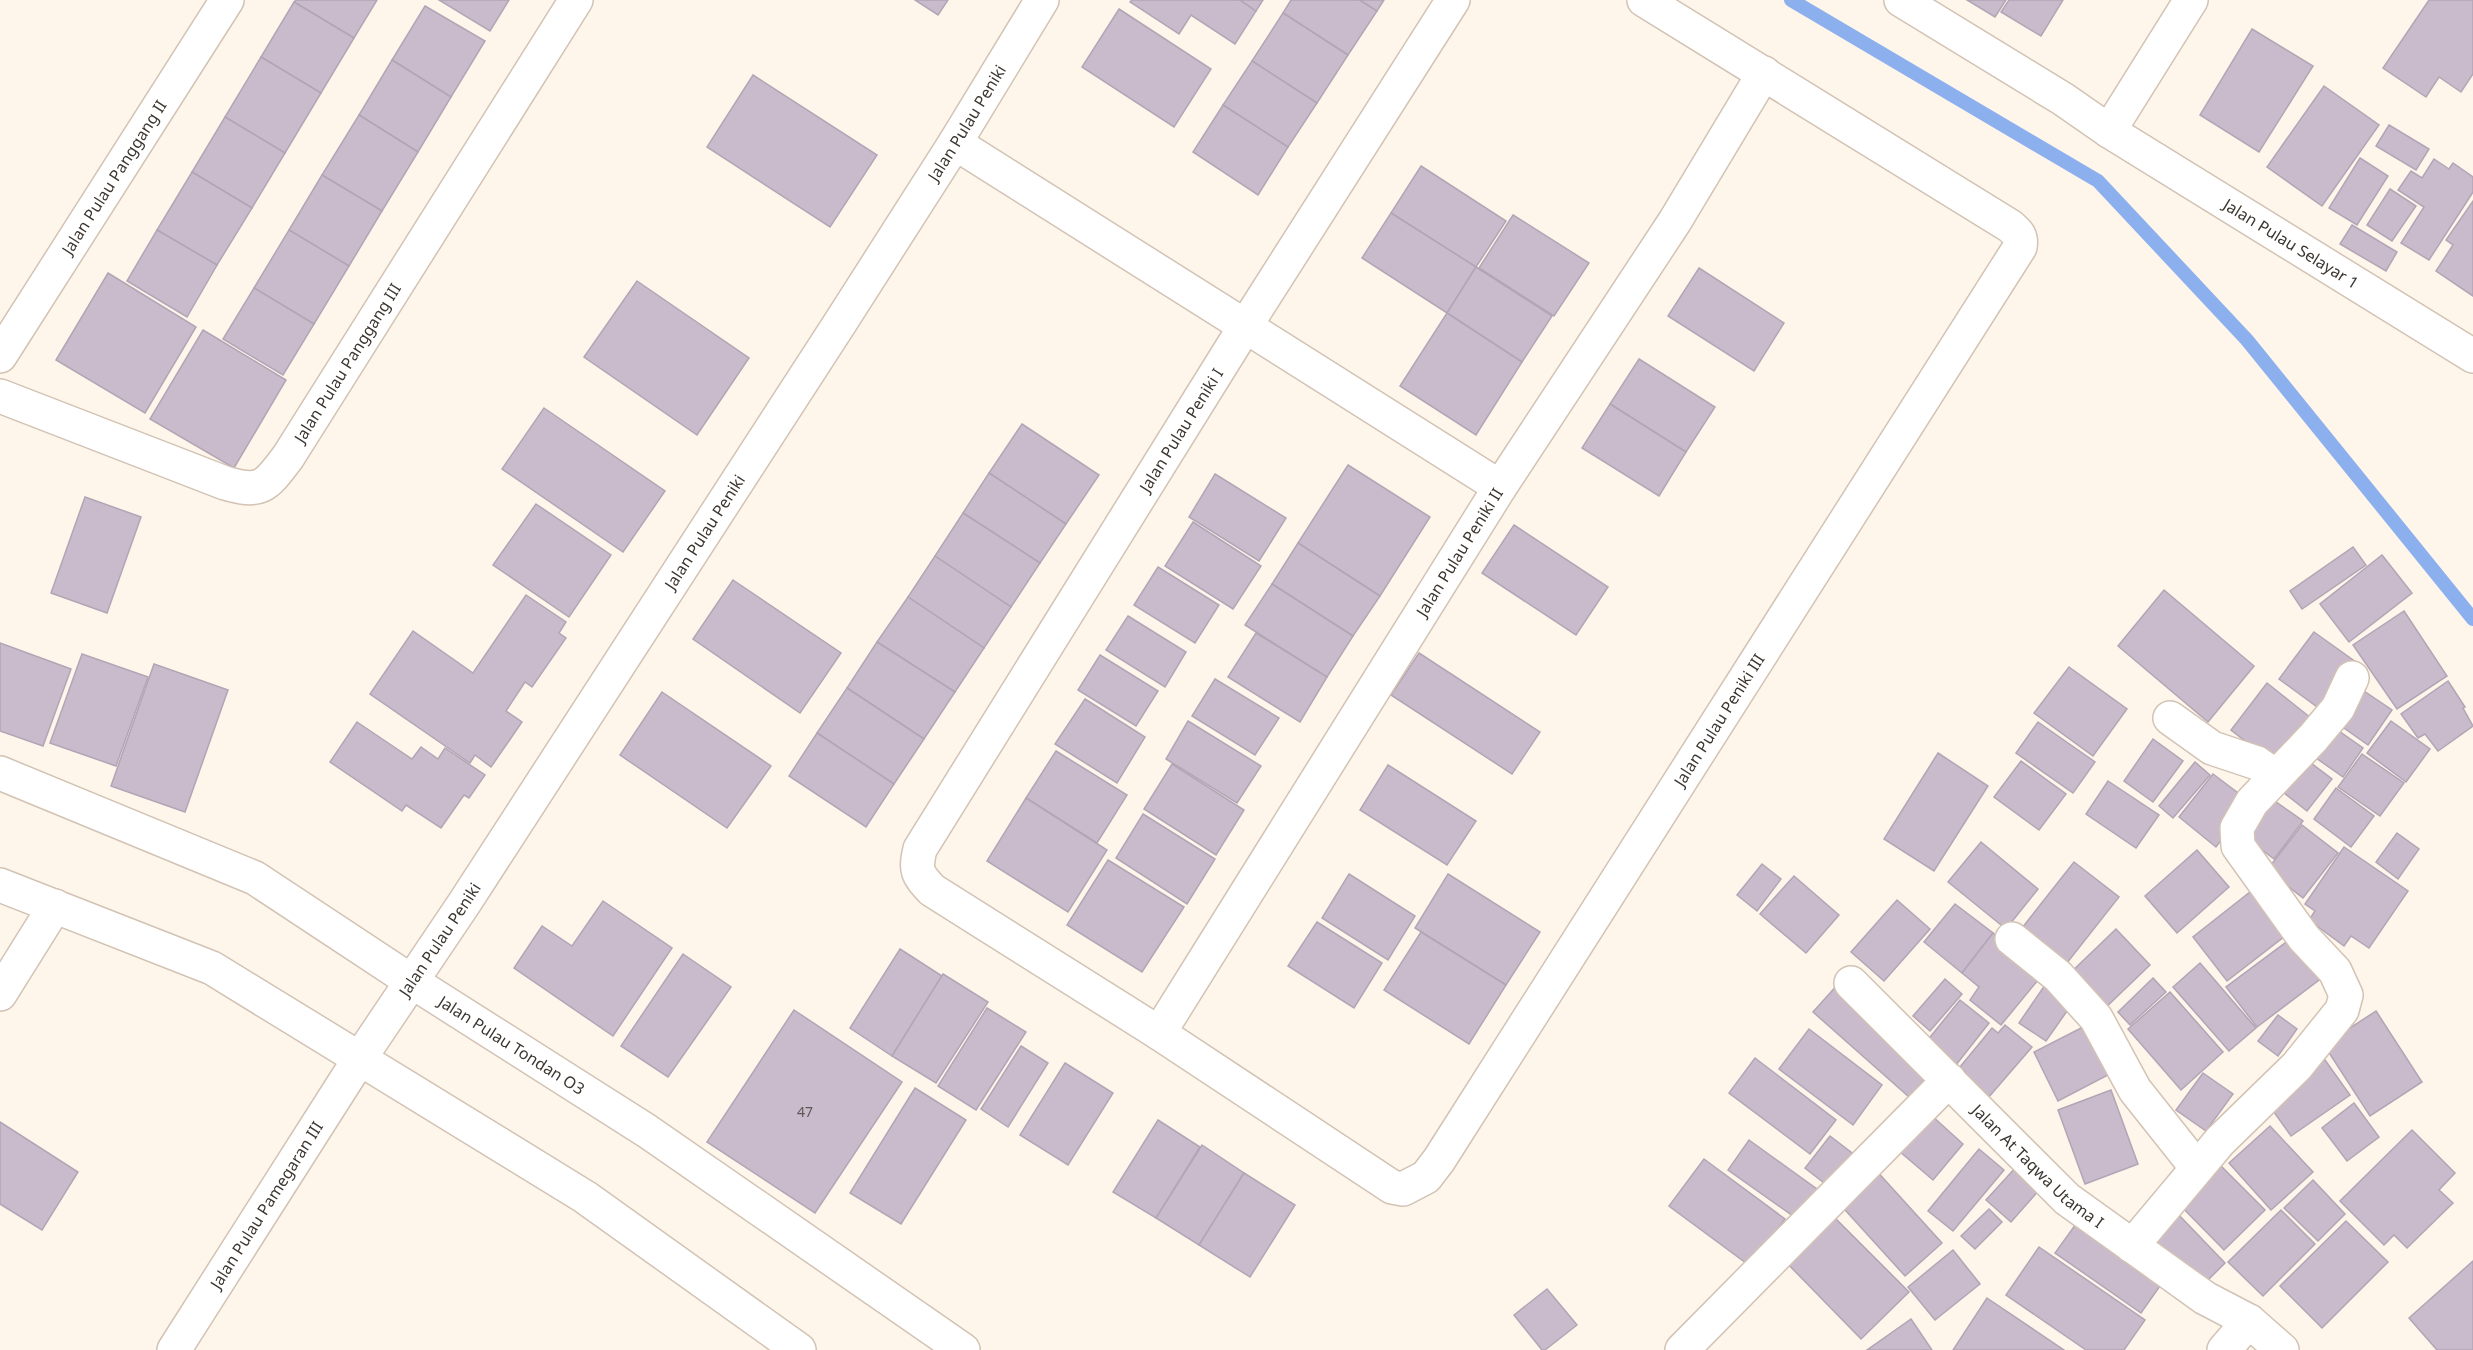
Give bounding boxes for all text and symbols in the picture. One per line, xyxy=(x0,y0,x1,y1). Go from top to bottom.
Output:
street label: Jalan Pulau Peniki xyxy=(921,61,1011,187)
street label: Jalan Pulau Panggang II xyxy=(55,96,171,260)
street label: Jalan Pulau Selayar 1 xyxy=(2218,192,2363,294)
street label: Jalan Pulau Panggang III xyxy=(288,279,406,449)
street label: Jalan Pulau Peniki I xyxy=(1133,364,1228,498)
street label: Jalan Pulau Peniki xyxy=(658,470,750,595)
street label: Jalan Pulau Peniki II xyxy=(1410,484,1508,622)
street label: Jalan Pulau Peniki III xyxy=(1668,649,1769,792)
street label: Jalan Pulau Peniki xyxy=(392,878,486,1002)
street label: Jalan Pulau Tondan O3 xyxy=(433,989,589,1100)
street label: Jalan At Taqwa Utama I xyxy=(1966,1098,2108,1233)
house number: 47 xyxy=(797,1102,813,1121)
street label: Jalan Pulau Pamegaran III xyxy=(204,1117,328,1295)

